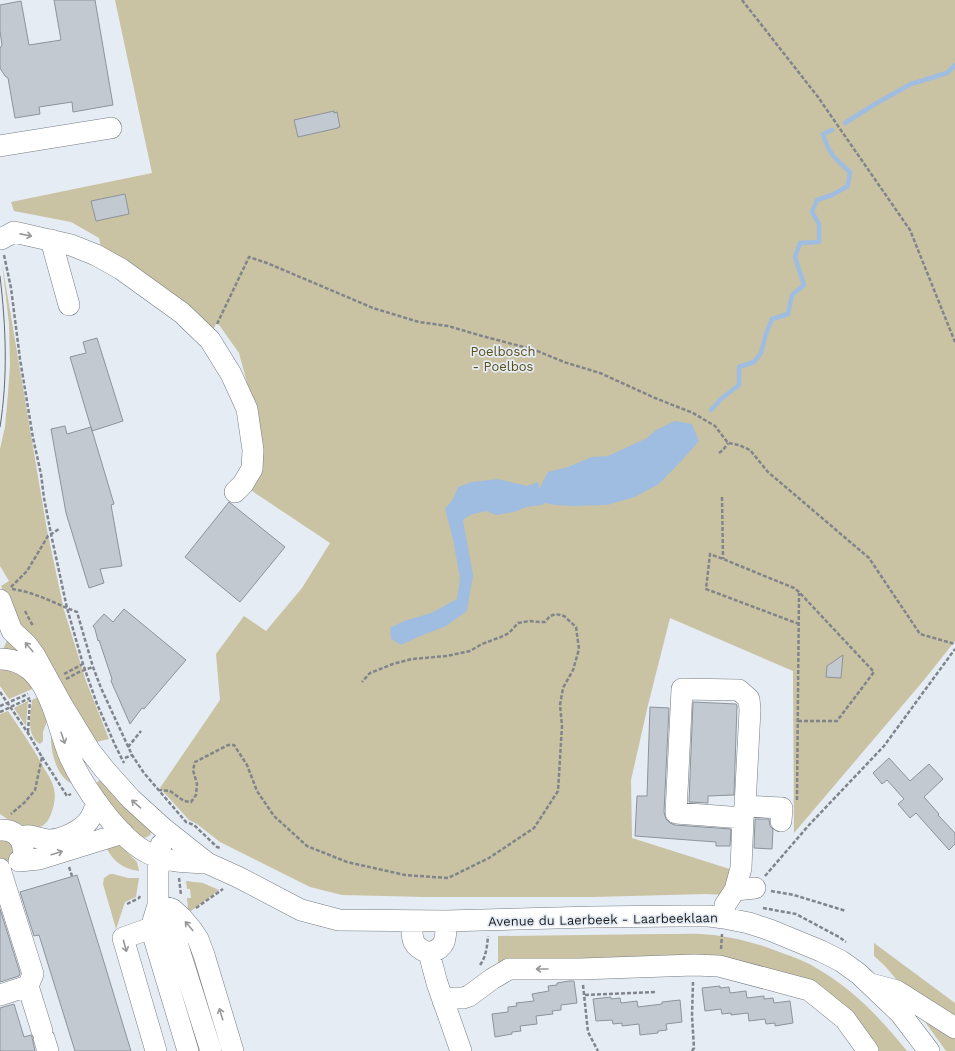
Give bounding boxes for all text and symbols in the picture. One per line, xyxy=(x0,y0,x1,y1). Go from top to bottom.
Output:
one-way arrow xyxy=(19,231,32,239)
park label: Poelbosch - Poelbos xyxy=(470,344,536,374)
one-way arrow xyxy=(24,642,33,653)
one-way arrow xyxy=(60,731,67,744)
one-way arrow xyxy=(131,799,141,808)
one-way arrow xyxy=(50,849,63,856)
street label: Avenue du Laerbeek - Laarbeeklaan xyxy=(488,910,718,929)
one-way arrow xyxy=(184,921,193,932)
one-way arrow xyxy=(122,940,129,953)
one-way arrow xyxy=(536,965,549,973)
one-way arrow xyxy=(217,1007,224,1020)

